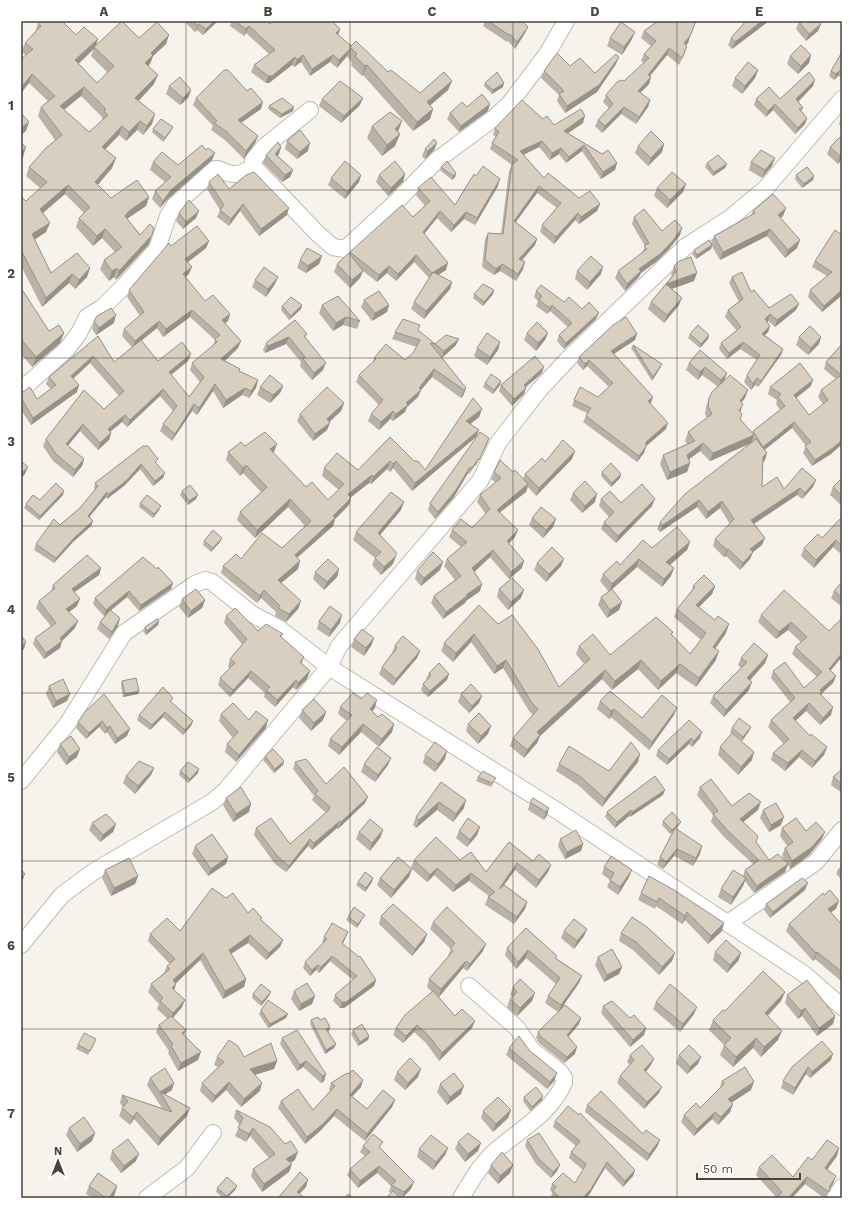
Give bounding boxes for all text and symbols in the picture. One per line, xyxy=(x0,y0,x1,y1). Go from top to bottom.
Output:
text: A xyxy=(100,4,109,19)
text: B xyxy=(264,4,273,19)
text: C xyxy=(428,4,437,19)
text: D xyxy=(590,4,600,19)
text: E xyxy=(755,4,763,19)
text: 1 xyxy=(8,98,14,113)
text: 2 xyxy=(7,266,15,281)
text: 3 xyxy=(7,434,15,449)
text: 4 xyxy=(7,602,16,617)
text: 5 xyxy=(7,770,15,785)
text: 6 xyxy=(7,938,15,953)
text: 7 xyxy=(7,1106,15,1121)
north arrow xyxy=(38,1141,78,1181)
text: N xyxy=(54,1145,62,1158)
scale bar xyxy=(697,1155,800,1181)
text: 50 m xyxy=(703,1162,733,1176)

